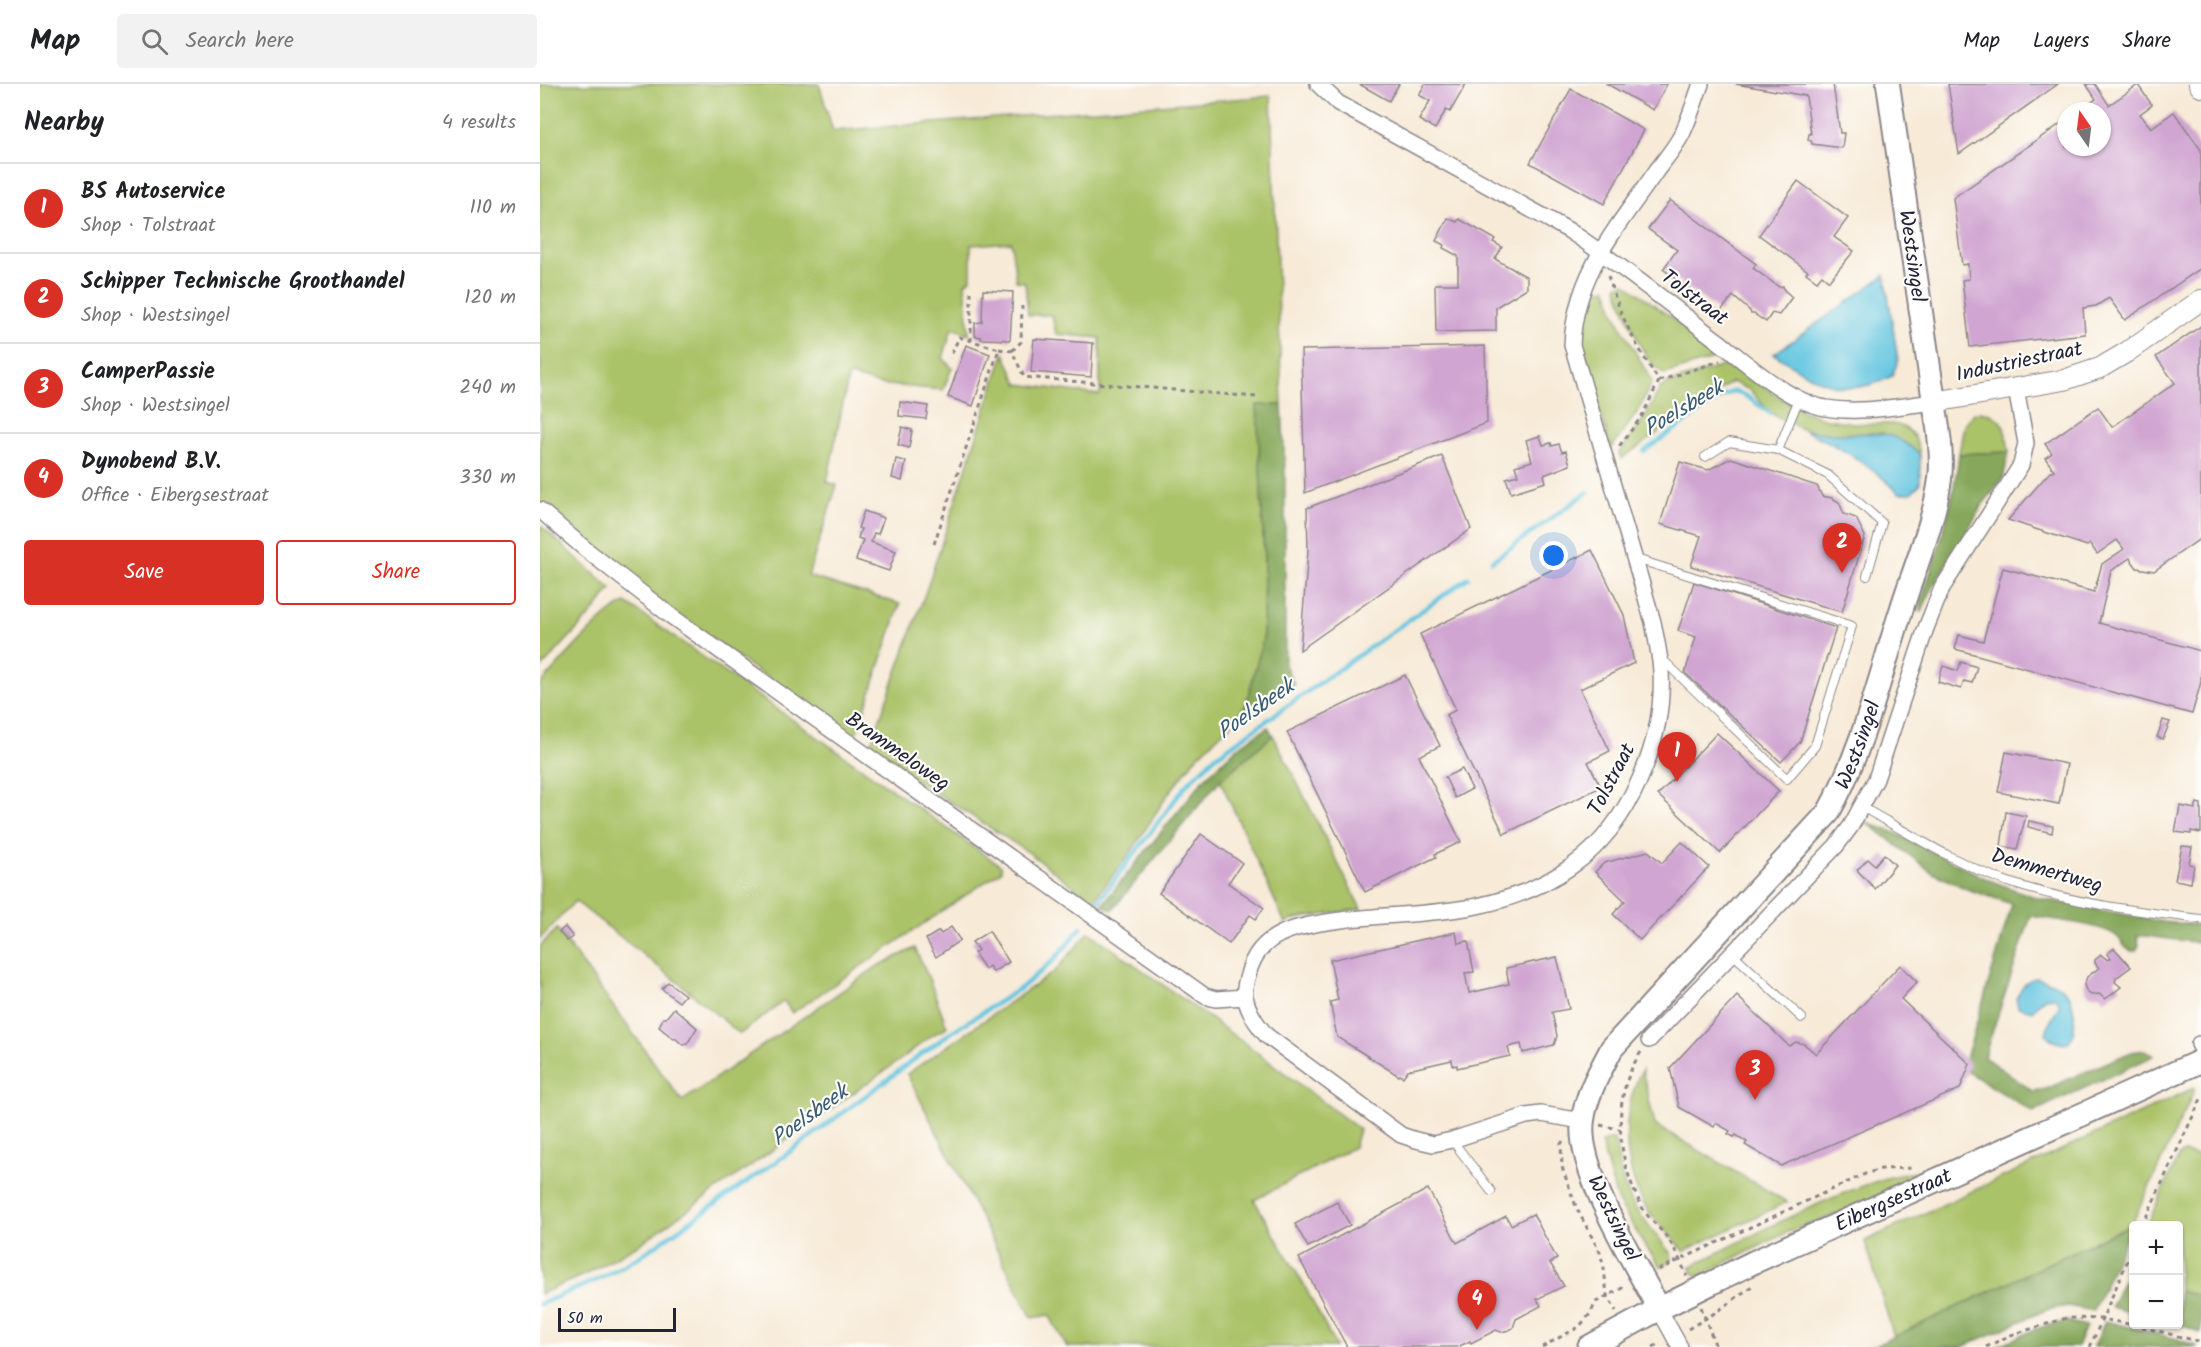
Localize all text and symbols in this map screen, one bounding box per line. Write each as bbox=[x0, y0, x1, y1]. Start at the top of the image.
search box bbox=[117, 14, 537, 68]
text: Map bbox=[30, 19, 81, 64]
text: Search here bbox=[186, 24, 294, 59]
icon: search bbox=[138, 25, 171, 58]
text: Map bbox=[1963, 25, 2000, 58]
text: Layers bbox=[2033, 25, 2089, 58]
text: Share bbox=[2122, 25, 2171, 58]
text: Nearby bbox=[24, 102, 104, 144]
north arrow bbox=[2057, 102, 2111, 156]
text: 4 results bbox=[442, 107, 516, 139]
text: BS Autoservice bbox=[81, 175, 225, 210]
text: 1 bbox=[40, 192, 47, 224]
text: 110 m bbox=[470, 192, 516, 224]
street label: Westsingel bbox=[1889, 208, 1934, 304]
text: Shop · Tolstraat bbox=[81, 210, 216, 242]
street label: Tolstraat bbox=[1653, 262, 1736, 335]
text: Schipper Technische Groothandel bbox=[81, 265, 405, 300]
text: 2 bbox=[38, 282, 49, 314]
text: 120 m bbox=[464, 282, 516, 314]
text: Shop · Westsingel bbox=[81, 300, 230, 332]
street label: Industriestraat bbox=[1953, 333, 2086, 392]
text: CamperPassie bbox=[81, 355, 215, 390]
water label: Poelsbeek bbox=[1637, 370, 1734, 447]
text: 3 bbox=[38, 372, 49, 404]
text: 240 m bbox=[459, 372, 516, 404]
text: Shop · Westsingel bbox=[81, 390, 230, 422]
text: Dynobend B.V. bbox=[81, 445, 221, 480]
text: 4 bbox=[38, 462, 49, 494]
text: 330 m bbox=[459, 462, 516, 494]
text: Office · Eibergsestraat bbox=[81, 480, 269, 512]
pin: 2 bbox=[1822, 524, 1862, 573]
button: Save bbox=[24, 540, 264, 605]
button: Share bbox=[276, 540, 516, 605]
your location bbox=[1539, 541, 1568, 570]
water label: Poelsbeek bbox=[1210, 668, 1306, 750]
street label: Westsingel bbox=[1827, 697, 1891, 795]
street label: Brammeloweg bbox=[838, 704, 956, 801]
pin: 1 bbox=[1658, 732, 1696, 782]
street label: Tolstraat bbox=[1580, 737, 1646, 822]
street label: Demmertweg bbox=[1987, 840, 2106, 903]
pin: 3 bbox=[1736, 1050, 1774, 1100]
water label: Poelsbeek bbox=[764, 1074, 859, 1156]
street label: Eibergsestraat bbox=[1830, 1160, 1958, 1242]
street label: Westsingel bbox=[1578, 1170, 1648, 1268]
map controls bbox=[2129, 1221, 2183, 1329]
button: + bbox=[2129, 1221, 2183, 1275]
button: − bbox=[2129, 1275, 2183, 1329]
pin: 4 bbox=[1458, 1280, 1496, 1330]
scale bar bbox=[558, 1305, 676, 1332]
text: 50 m bbox=[567, 1306, 603, 1331]

